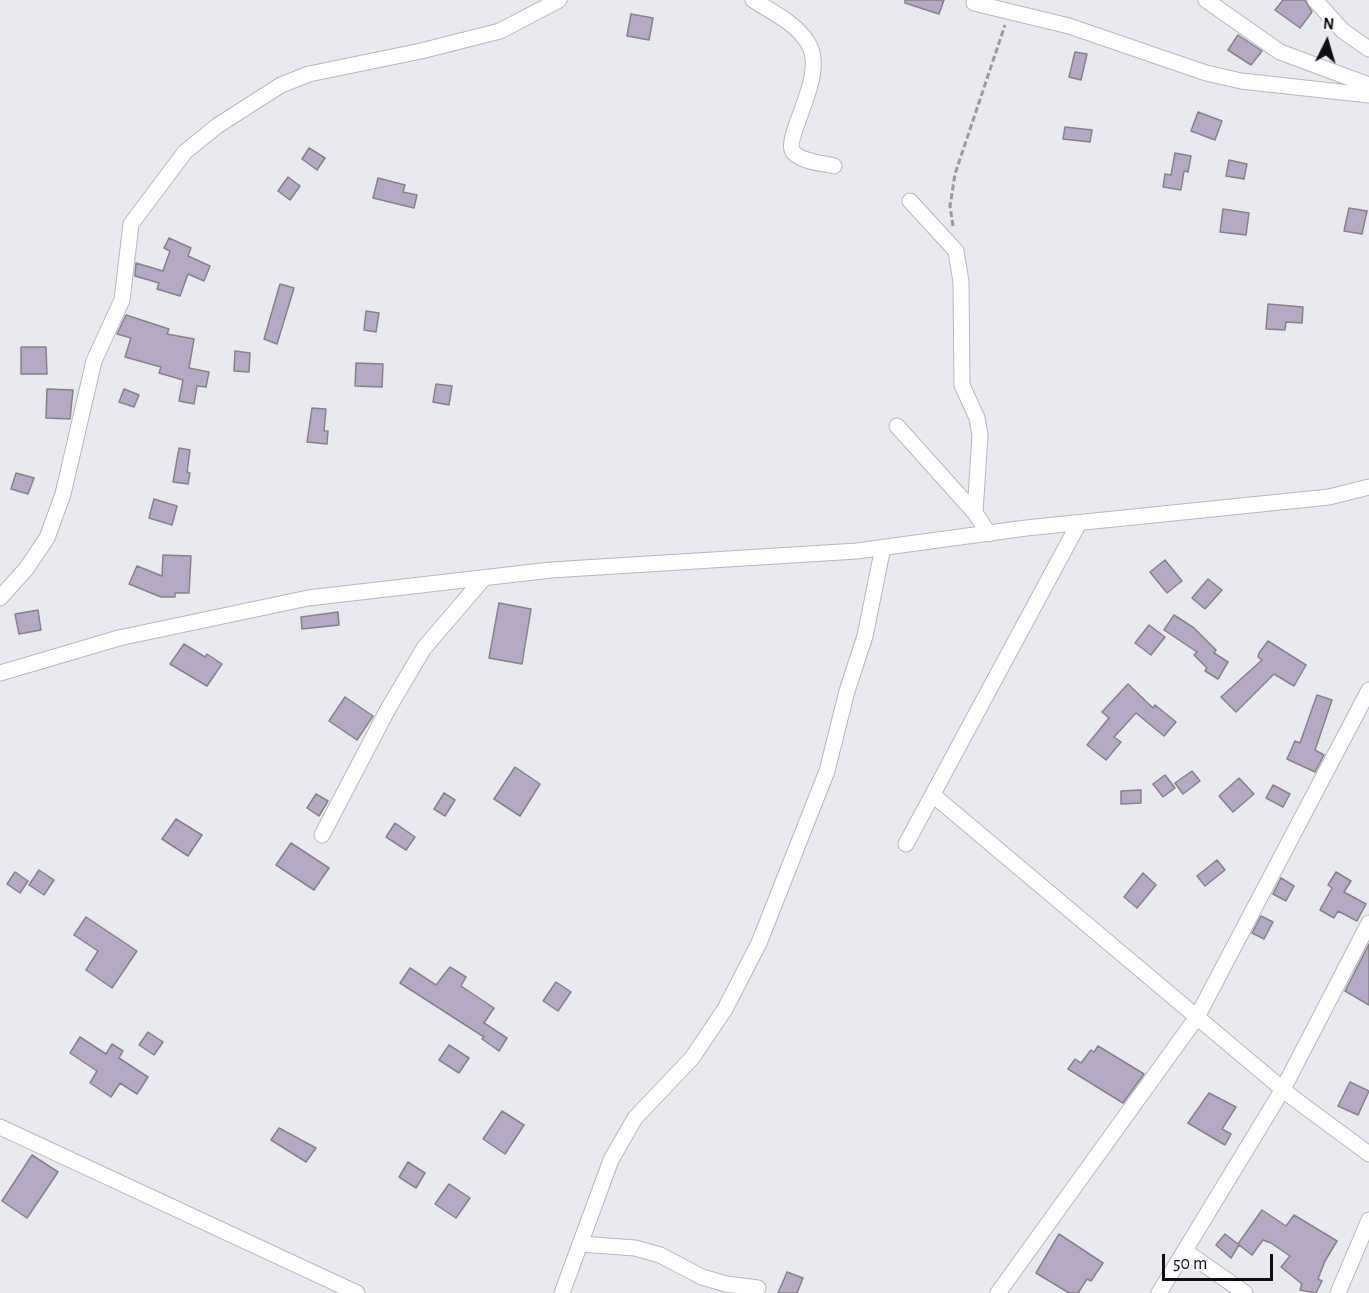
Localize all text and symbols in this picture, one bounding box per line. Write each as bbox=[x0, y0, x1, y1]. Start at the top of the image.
north arrow bbox=[1297, 12, 1357, 72]
text: N bbox=[1322, 16, 1335, 33]
scale bar bbox=[1165, 1242, 1276, 1280]
text: 50 m bbox=[1173, 1255, 1207, 1273]

